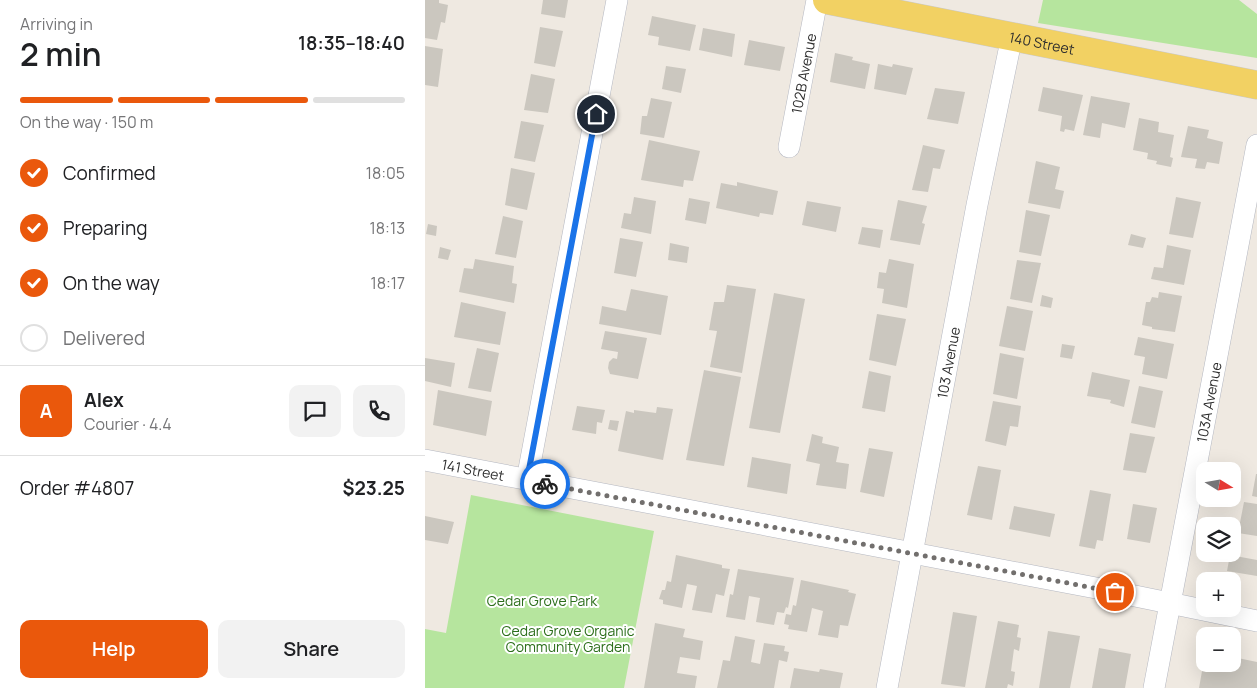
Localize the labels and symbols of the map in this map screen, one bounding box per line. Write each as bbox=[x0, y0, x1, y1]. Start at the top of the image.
street label: 140 Street bbox=[1008, 27, 1077, 58]
street label: 102B Avenue bbox=[786, 32, 820, 115]
pin bbox=[575, 93, 617, 135]
street label: 103 Avenue bbox=[932, 325, 964, 400]
street label: 103A Avenue bbox=[1191, 360, 1225, 444]
street label: 141 Street bbox=[440, 454, 506, 485]
courier bbox=[520, 459, 570, 509]
north arrow bbox=[1196, 462, 1241, 508]
pin bbox=[1094, 571, 1136, 613]
park label: Cedar Grove Park bbox=[487, 591, 598, 610]
park label: Cedar Grove Organic Community Garden bbox=[501, 621, 635, 656]

